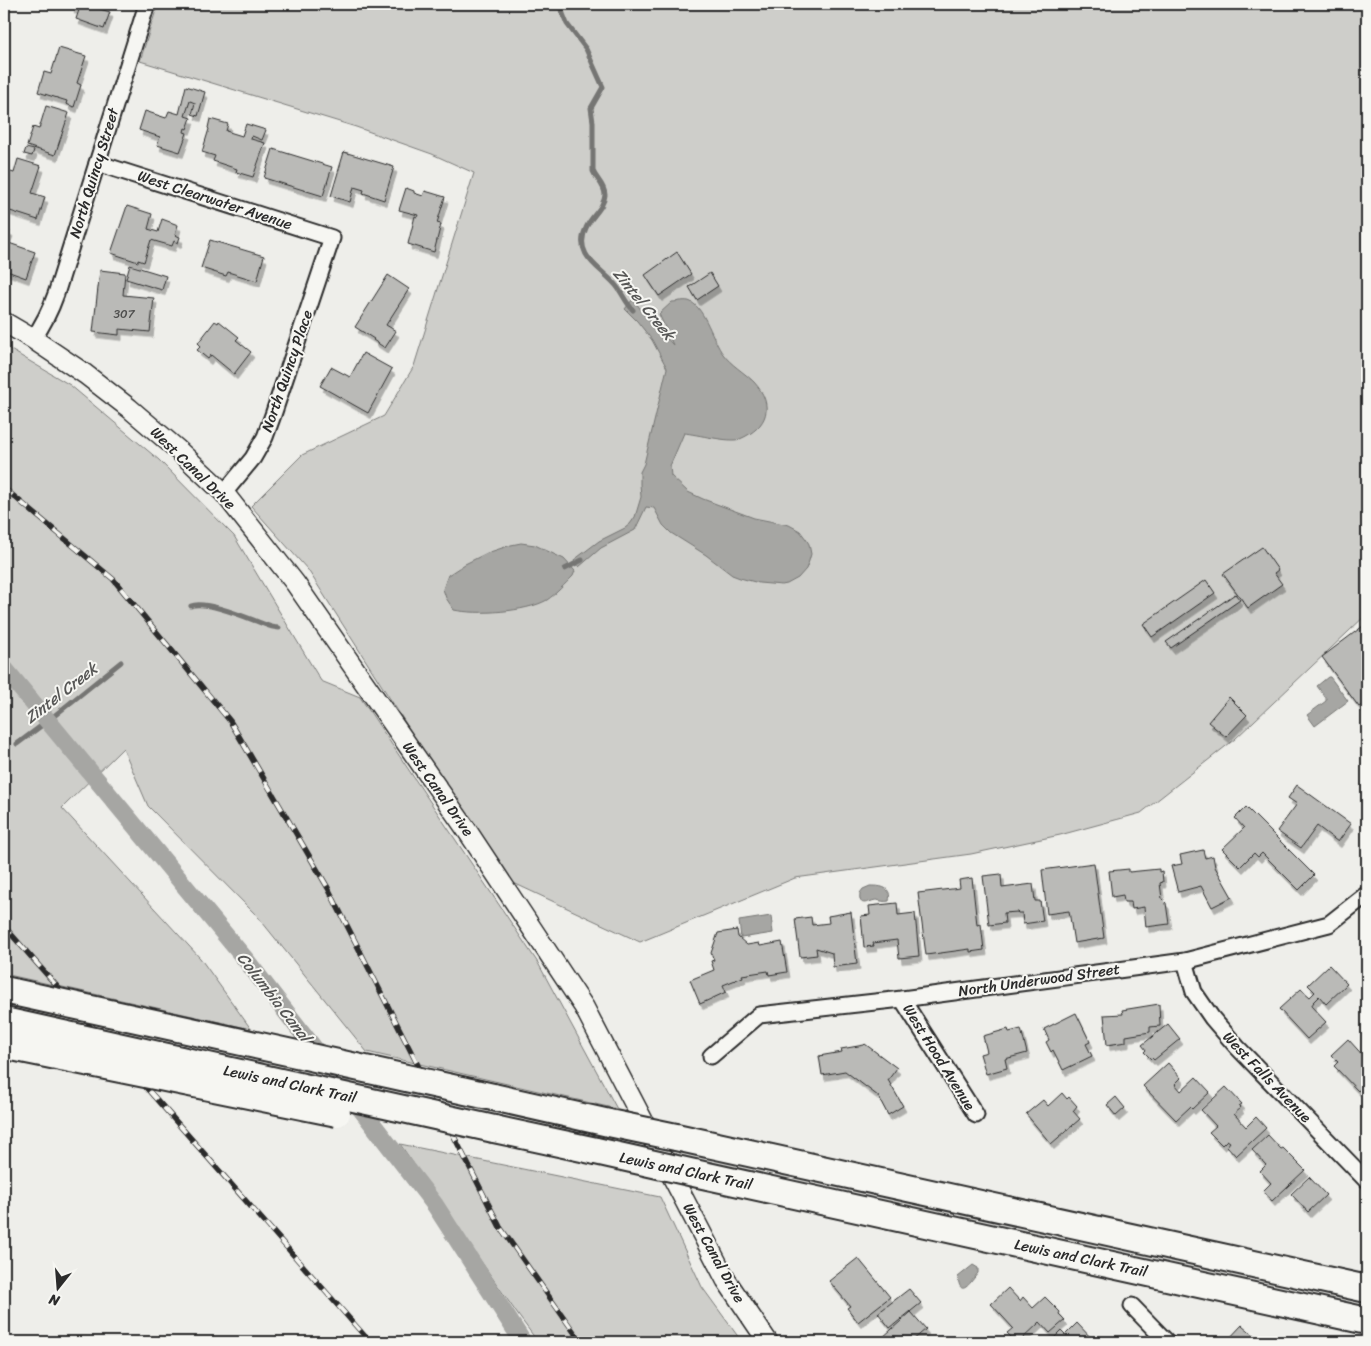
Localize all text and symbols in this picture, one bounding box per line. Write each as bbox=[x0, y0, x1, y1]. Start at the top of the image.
street label: North Quincy Street bbox=[62, 104, 126, 241]
street label: West Clearwater Avenue bbox=[134, 163, 296, 237]
water label: Zintel Creek bbox=[605, 261, 684, 349]
house number: 307 bbox=[113, 303, 136, 325]
street label: North Quincy Place bbox=[254, 306, 320, 436]
street label: West Canal Drive bbox=[144, 420, 242, 516]
water label: Zintel Creek bbox=[18, 653, 106, 731]
street label: West Canal Drive bbox=[395, 736, 481, 842]
water label: Columbia Canal bbox=[229, 946, 321, 1051]
street label: North Underwood Street bbox=[956, 956, 1122, 1004]
street label: West Hood Avenue bbox=[896, 998, 982, 1116]
street label: West Falls Avenue bbox=[1216, 1025, 1318, 1129]
street label: Lewis and Clark Trail bbox=[221, 1057, 360, 1111]
street label: Lewis and Clark Trail bbox=[617, 1144, 756, 1198]
street label: West Canal Drive bbox=[676, 1198, 752, 1308]
street label: Lewis and Clark Trail bbox=[1012, 1231, 1151, 1285]
north arrow bbox=[32, 1264, 82, 1314]
text: N bbox=[46, 1286, 64, 1314]

